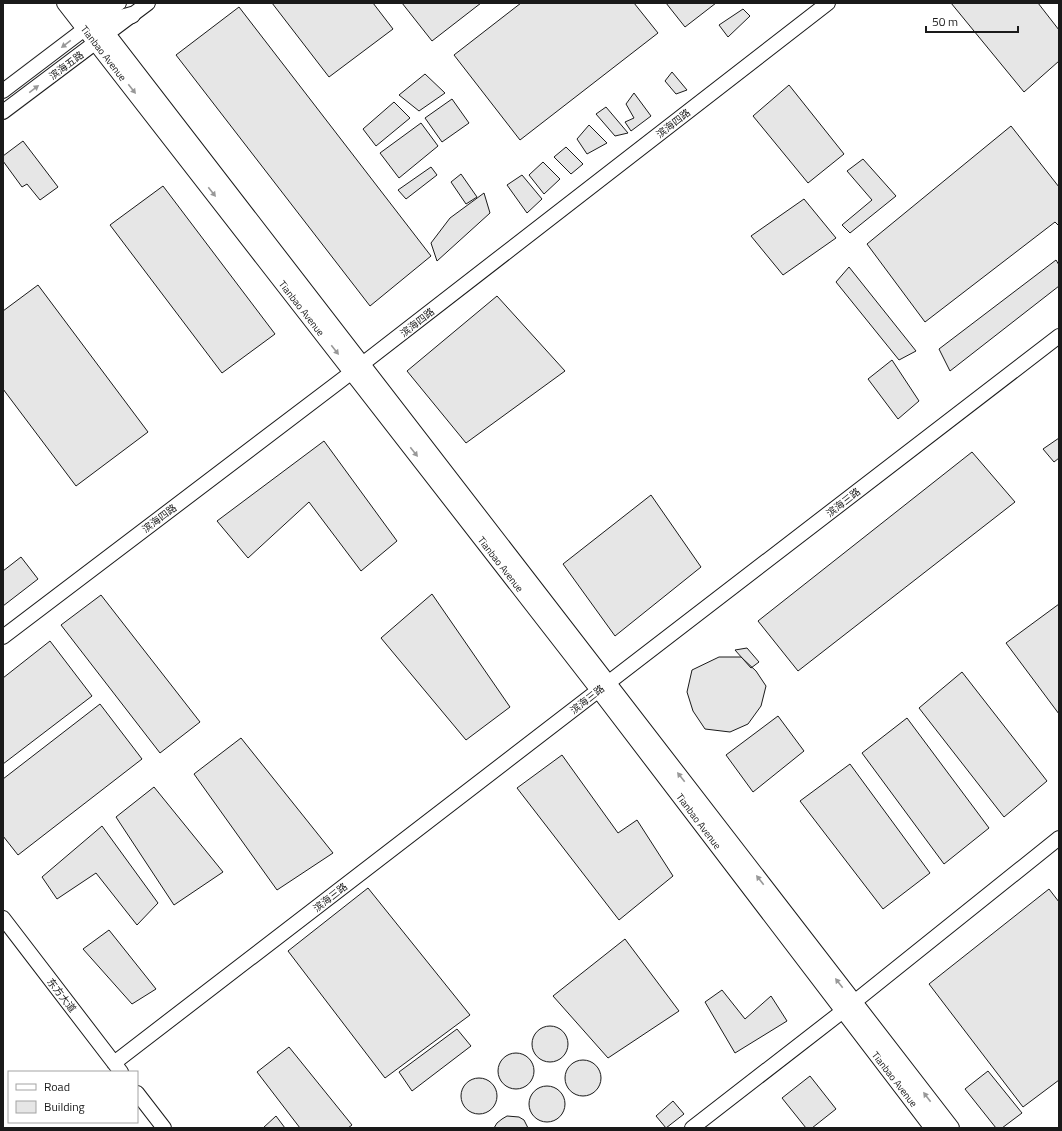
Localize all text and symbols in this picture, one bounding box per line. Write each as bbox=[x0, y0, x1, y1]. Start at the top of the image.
scale bar bbox=[926, 8, 1018, 34]
text: 50 m bbox=[932, 12, 958, 31]
street label: Tianbao Avenue bbox=[77, 22, 130, 84]
one-way arrow bbox=[61, 39, 71, 47]
street label: 滨海五路 bbox=[46, 47, 87, 83]
one-way arrow bbox=[128, 84, 136, 95]
one-way arrow bbox=[29, 85, 40, 93]
street label: 滨海四路 bbox=[653, 105, 694, 142]
one-way arrow bbox=[208, 186, 216, 197]
street label: Tianbao Avenue bbox=[275, 277, 328, 339]
street label: 滨海四路 bbox=[397, 304, 438, 341]
one-way arrow bbox=[330, 344, 339, 355]
one-way arrow bbox=[410, 447, 419, 458]
street label: 滨海三路 bbox=[823, 484, 864, 521]
street label: 滨海四路 bbox=[139, 500, 180, 536]
street label: Tianbao Avenue bbox=[474, 533, 527, 595]
street label: 滨海三路 bbox=[567, 681, 608, 718]
one-way arrow bbox=[676, 771, 685, 782]
street label: Tianbao Avenue bbox=[672, 790, 725, 853]
one-way arrow bbox=[756, 874, 764, 885]
street label: 滨海三路 bbox=[310, 879, 351, 916]
street label: 东方大道 bbox=[43, 975, 80, 1016]
one-way arrow bbox=[835, 977, 844, 988]
street label: Tianbao Avenue bbox=[868, 1048, 921, 1110]
legend bbox=[8, 1071, 138, 1123]
text: Road bbox=[44, 1077, 70, 1096]
one-way arrow bbox=[923, 1092, 931, 1102]
text: Building bbox=[44, 1097, 85, 1116]

